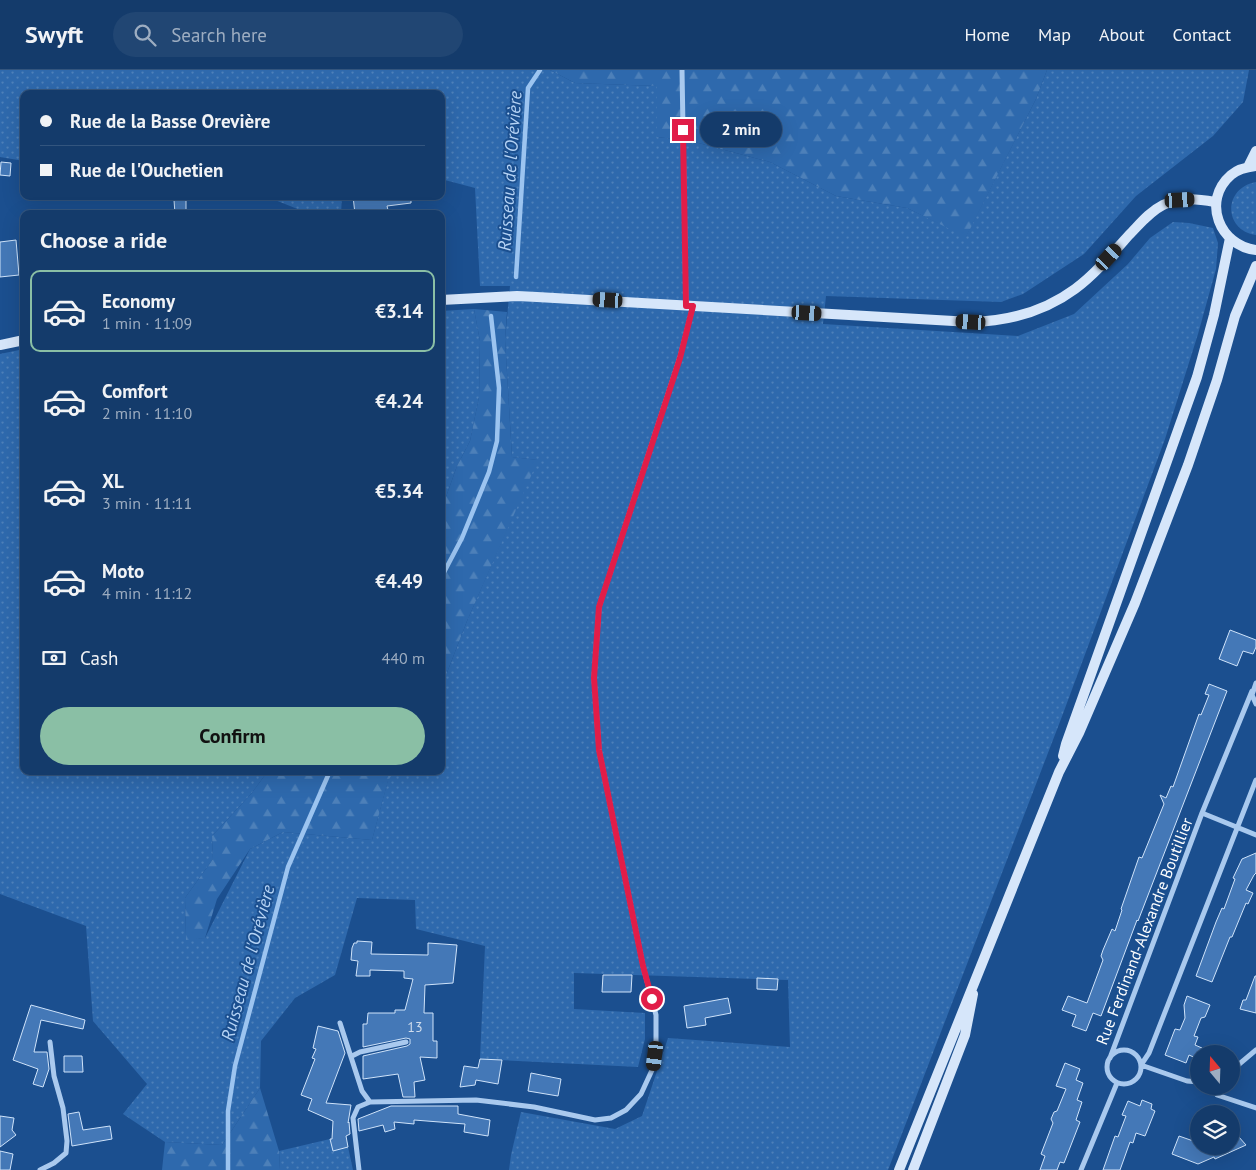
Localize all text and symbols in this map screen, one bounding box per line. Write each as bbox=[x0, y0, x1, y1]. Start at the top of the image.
search box bbox=[113, 12, 463, 57]
text: Swyft bbox=[25, 19, 83, 50]
icon: search bbox=[131, 21, 159, 49]
text: Search here bbox=[171, 23, 267, 47]
text: Home bbox=[964, 23, 1010, 46]
text: Map bbox=[1038, 23, 1071, 46]
text: About bbox=[1099, 23, 1145, 46]
text: Contact bbox=[1173, 23, 1231, 46]
water label: Ruisseau de l'Orévière bbox=[492, 89, 527, 252]
text: Rue de la Basse Orevière bbox=[70, 109, 270, 133]
callout: 2 min bbox=[700, 112, 783, 148]
route end bbox=[672, 119, 694, 141]
text: 2 min bbox=[721, 119, 761, 139]
text: Rue de l'Ouchetien bbox=[70, 158, 223, 182]
car bbox=[1164, 192, 1195, 208]
text: Choose a ride bbox=[40, 226, 167, 254]
car bbox=[1093, 241, 1124, 273]
icon: car bbox=[42, 289, 87, 334]
text: Economy bbox=[102, 289, 175, 313]
car bbox=[592, 292, 623, 308]
text: €3.14 bbox=[375, 299, 423, 323]
car bbox=[791, 305, 822, 321]
text: 1 min · 11:09 bbox=[102, 313, 192, 333]
car bbox=[955, 314, 986, 330]
icon: car bbox=[42, 379, 87, 424]
text: Comfort bbox=[102, 379, 168, 403]
text: €4.24 bbox=[375, 389, 423, 413]
text: 2 min · 11:10 bbox=[102, 403, 192, 423]
icon: car bbox=[42, 469, 87, 514]
text: XL bbox=[102, 469, 124, 493]
text: €5.34 bbox=[375, 479, 423, 503]
text: 3 min · 11:11 bbox=[102, 493, 192, 513]
icon: car bbox=[42, 559, 87, 604]
text: Moto bbox=[102, 559, 144, 583]
text: €4.49 bbox=[375, 569, 423, 593]
text: 4 min · 11:12 bbox=[102, 583, 192, 603]
icon: cash bbox=[40, 644, 68, 672]
text: Cash bbox=[80, 646, 118, 670]
text: 440 m bbox=[382, 648, 425, 668]
button: Confirm bbox=[40, 707, 425, 765]
street label: Rue Ferdinand-Alexandre Boutillier bbox=[1091, 814, 1197, 1047]
water label: Ruisseau de l'Orévière bbox=[216, 882, 280, 1043]
route start bbox=[641, 988, 663, 1010]
house number: 13 bbox=[407, 1018, 423, 1036]
car bbox=[645, 1040, 664, 1072]
north arrow bbox=[1190, 1045, 1240, 1095]
map controls bbox=[1190, 1045, 1240, 1155]
button: layers bbox=[1190, 1105, 1240, 1155]

